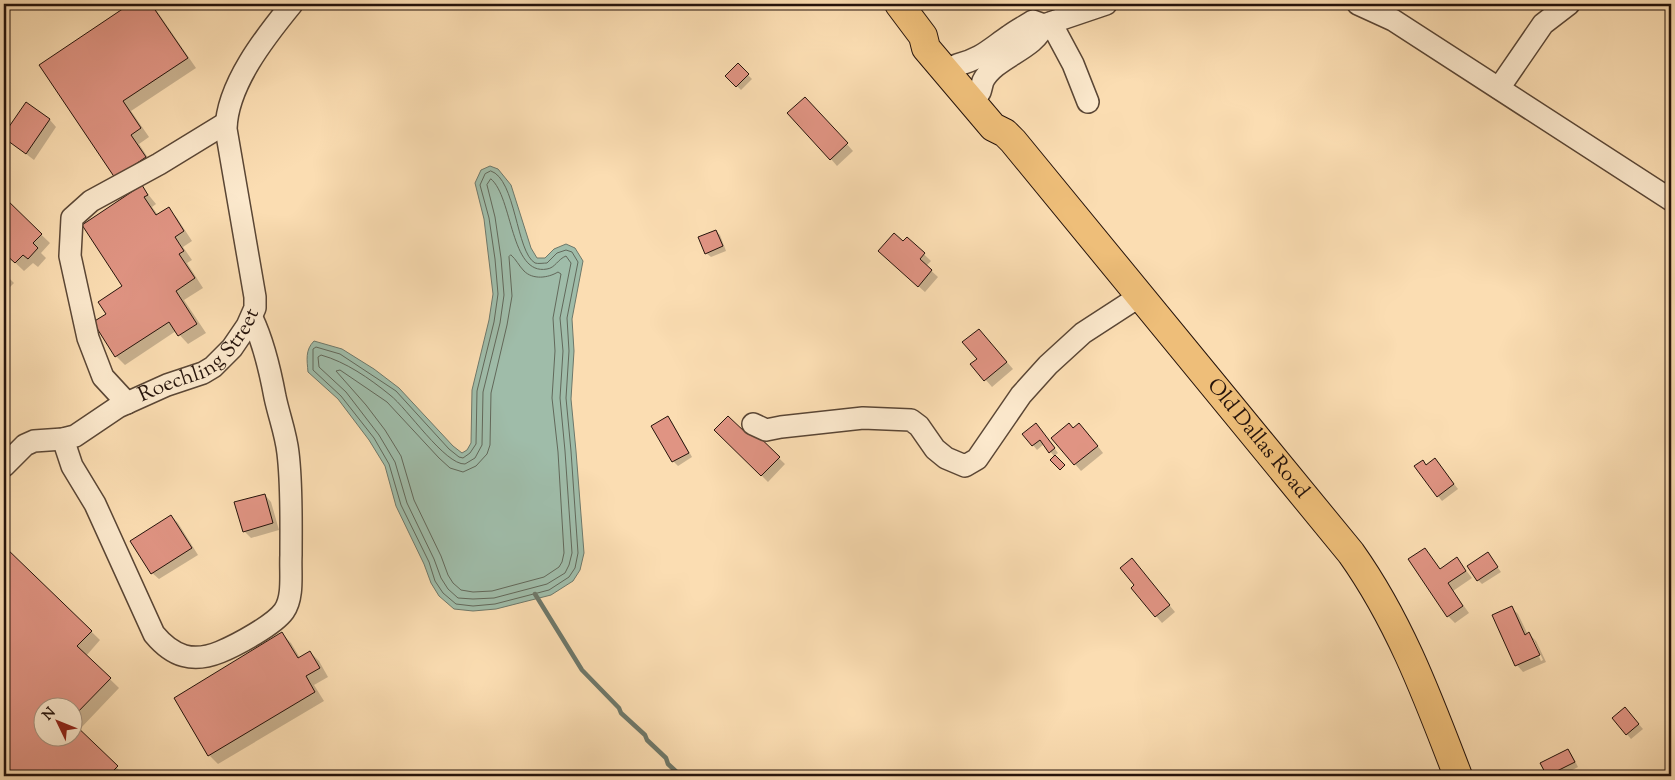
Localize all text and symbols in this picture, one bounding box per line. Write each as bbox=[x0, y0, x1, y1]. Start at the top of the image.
street label: Roechling Street bbox=[134, 304, 268, 411]
street label: Old Dallas Road bbox=[1199, 372, 1316, 506]
north arrow bbox=[32, 698, 82, 748]
text: N bbox=[39, 704, 61, 725]

